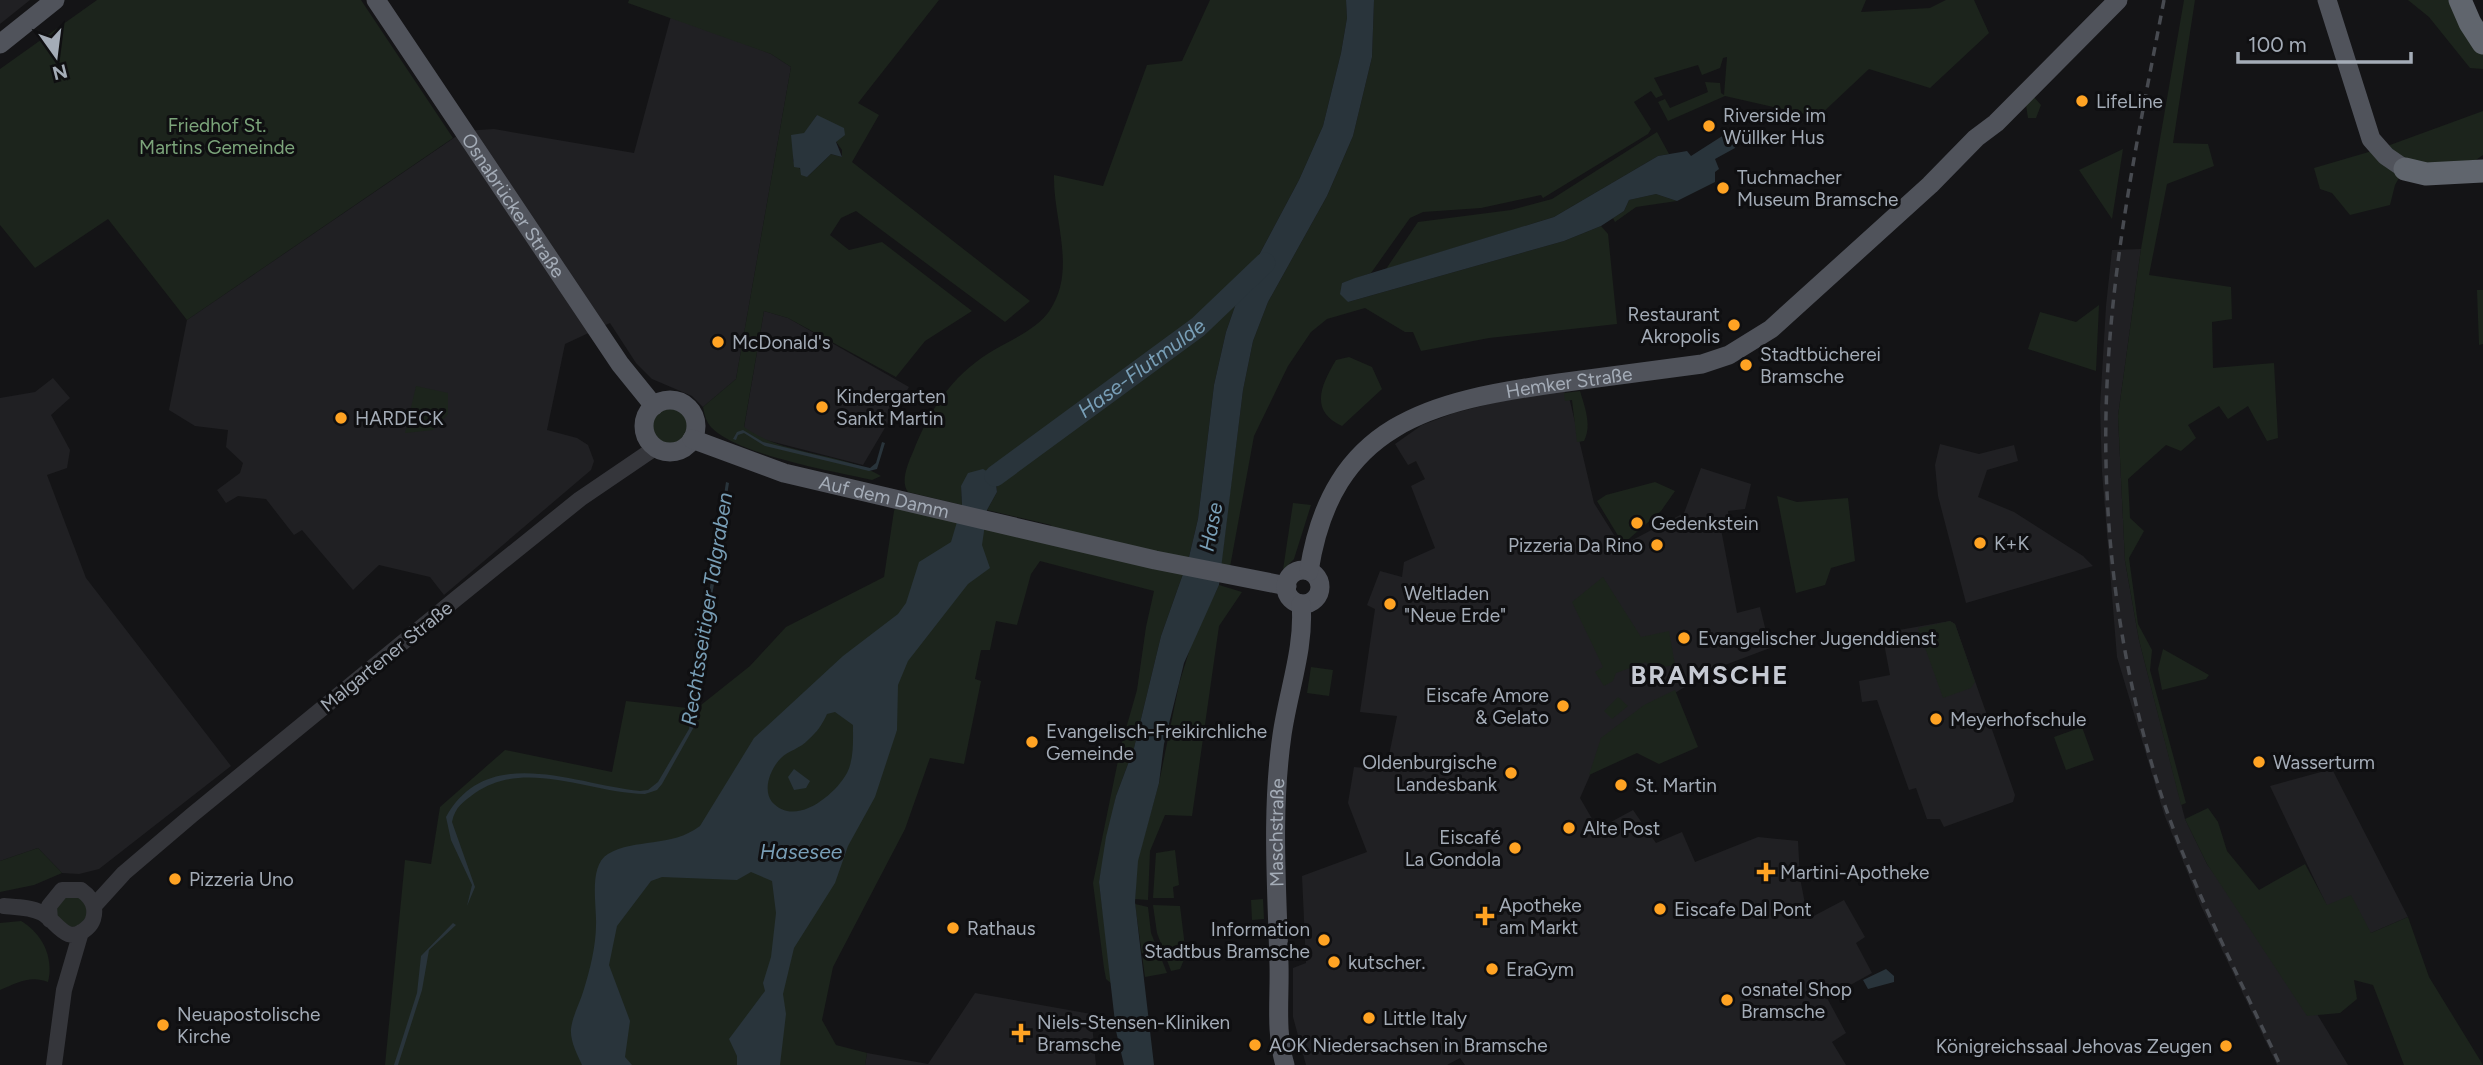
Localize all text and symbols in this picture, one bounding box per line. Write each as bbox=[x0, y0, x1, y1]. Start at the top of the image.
north arrow bbox=[21, 21, 91, 91]
scale bar bbox=[2238, 21, 2411, 65]
text: 100 m bbox=[2248, 32, 2307, 57]
text: N bbox=[50, 59, 70, 85]
place label: LifeLine bbox=[2096, 90, 2163, 113]
marker: LifeLine bbox=[2074, 93, 2090, 109]
place label: Riverside im Wüllker Hus bbox=[1723, 104, 1826, 149]
park label: Friedhof St. Martins Gemeinde bbox=[139, 114, 295, 159]
marker: Riverside im Wüllker Hus bbox=[1701, 118, 1717, 134]
street label: Osnabrücker Straße bbox=[457, 129, 570, 282]
place label: Tuchmacher Museum Bramsche bbox=[1737, 166, 1898, 211]
marker: Tuchmacher Museum Bramsche bbox=[1715, 180, 1731, 196]
place label: Restaurant Akropolis bbox=[1628, 303, 1720, 348]
water label: Hase-Flutmulde bbox=[1073, 313, 1211, 423]
marker: Restaurant Akropolis bbox=[1726, 317, 1742, 333]
place label: McDonald's bbox=[732, 331, 831, 354]
marker: McDonald's bbox=[710, 334, 726, 350]
place label: Stadtbücherei Bramsche bbox=[1760, 343, 1881, 388]
marker: Stadtbücherei Bramsche bbox=[1738, 357, 1754, 373]
street label: Hemker Straße bbox=[1504, 362, 1634, 403]
place label: Kindergarten Sankt Martin bbox=[836, 385, 946, 430]
marker: Kindergarten Sankt Martin bbox=[814, 399, 830, 415]
place label: HARDECK bbox=[355, 407, 444, 430]
marker: HARDECK bbox=[333, 410, 349, 426]
street label: Auf dem Damm bbox=[817, 471, 951, 523]
water label: Rechtsseitiger Talgraben bbox=[676, 490, 737, 727]
water label: Hase bbox=[1194, 500, 1228, 554]
place label: Gedenkstein bbox=[1651, 512, 1759, 535]
marker: Gedenkstein bbox=[1629, 515, 1645, 531]
place label: K+K bbox=[1994, 532, 2029, 555]
place label: Pizzeria Da Rino bbox=[1508, 534, 1643, 557]
marker: K+K bbox=[1972, 535, 1988, 551]
marker: Pizzeria Da Rino bbox=[1649, 537, 1665, 553]
place label: Weltladen "Neue Erde" bbox=[1404, 582, 1506, 627]
street label: Malgartener Straße bbox=[316, 596, 457, 717]
marker: Weltladen "Neue Erde" bbox=[1382, 596, 1398, 612]
place label: Evangelischer Jugenddienst bbox=[1698, 627, 1937, 650]
marker: Evangelischer Jugenddienst bbox=[1676, 630, 1692, 646]
district label: BRAMSCHE bbox=[1630, 659, 1790, 691]
place label: Eiscafe Amore & Gelato bbox=[1426, 684, 1549, 729]
marker: Eiscafe Amore & Gelato bbox=[1555, 698, 1571, 714]
place label: Meyerhofschule bbox=[1950, 708, 2086, 731]
marker: Meyerhofschule bbox=[1928, 711, 1944, 727]
place label: Evangelisch-Freikirchliche Gemeinde bbox=[1046, 720, 1267, 765]
marker: Evangelisch-Freikirchliche Gemeinde bbox=[1024, 734, 1040, 750]
place label: Oldenburgische Landesbank bbox=[1362, 751, 1498, 796]
place label: Wasserturm bbox=[2273, 751, 2375, 774]
marker: Wasserturm bbox=[2251, 754, 2267, 770]
marker: Oldenburgische Landesbank bbox=[1503, 765, 1519, 781]
place label: St. Martin bbox=[1635, 774, 1717, 797]
marker: St. Martin bbox=[1613, 777, 1629, 793]
street label: Maschstraße bbox=[1265, 778, 1289, 887]
place label: Alte Post bbox=[1583, 817, 1660, 840]
marker: Alte Post bbox=[1561, 820, 1577, 836]
place label: Eiscafé La Gondola bbox=[1405, 826, 1501, 871]
water label: Hasesee bbox=[760, 839, 843, 864]
marker: Eiscafé La Gondola bbox=[1507, 840, 1523, 856]
place label: Martini-Apotheke bbox=[1780, 861, 1929, 884]
marker: Martini-Apotheke bbox=[1758, 864, 1774, 880]
place label: Pizzeria Uno bbox=[189, 868, 294, 891]
marker: Pizzeria Uno bbox=[167, 871, 183, 887]
place label: Apotheke am Markt bbox=[1499, 894, 1582, 939]
place label: Eiscafe Dal Pont bbox=[1674, 898, 1812, 921]
marker: Eiscafe Dal Pont bbox=[1652, 901, 1668, 917]
marker: Apotheke am Markt bbox=[1477, 908, 1493, 924]
place label: Rathaus bbox=[967, 917, 1036, 940]
place label: Information Stadtbus Bramsche bbox=[1144, 918, 1310, 963]
marker: Rathaus bbox=[945, 920, 961, 936]
marker: Information Stadtbus Bramsche bbox=[1316, 932, 1332, 948]
place label: kutscher. bbox=[1348, 951, 1426, 974]
marker: kutscher. bbox=[1326, 954, 1342, 970]
place label: EraGym bbox=[1506, 958, 1574, 981]
marker: EraGym bbox=[1484, 961, 1500, 977]
place label: osnatel Shop Bramsche bbox=[1741, 978, 1852, 1023]
marker: osnatel Shop Bramsche bbox=[1719, 992, 1735, 1008]
place label: Neuapostolische Kirche bbox=[177, 1003, 320, 1048]
place label: Little Italy bbox=[1383, 1007, 1467, 1030]
marker: Little Italy bbox=[1361, 1010, 1377, 1026]
place label: Niels-Stensen-Kliniken Bramsche bbox=[1037, 1011, 1230, 1056]
marker: Neuapostolische Kirche bbox=[155, 1017, 171, 1033]
marker: Niels-Stensen-Kliniken Bramsche bbox=[1011, 1023, 1031, 1043]
place label: AOK Niedersachsen in Bramsche bbox=[1269, 1034, 1548, 1057]
place label: Königreichssaal Jehovas Zeugen bbox=[1936, 1035, 2212, 1058]
marker: AOK Niedersachsen in Bramsche bbox=[1247, 1037, 1263, 1053]
marker: Königreichssaal Jehovas Zeugen bbox=[2218, 1038, 2234, 1054]

